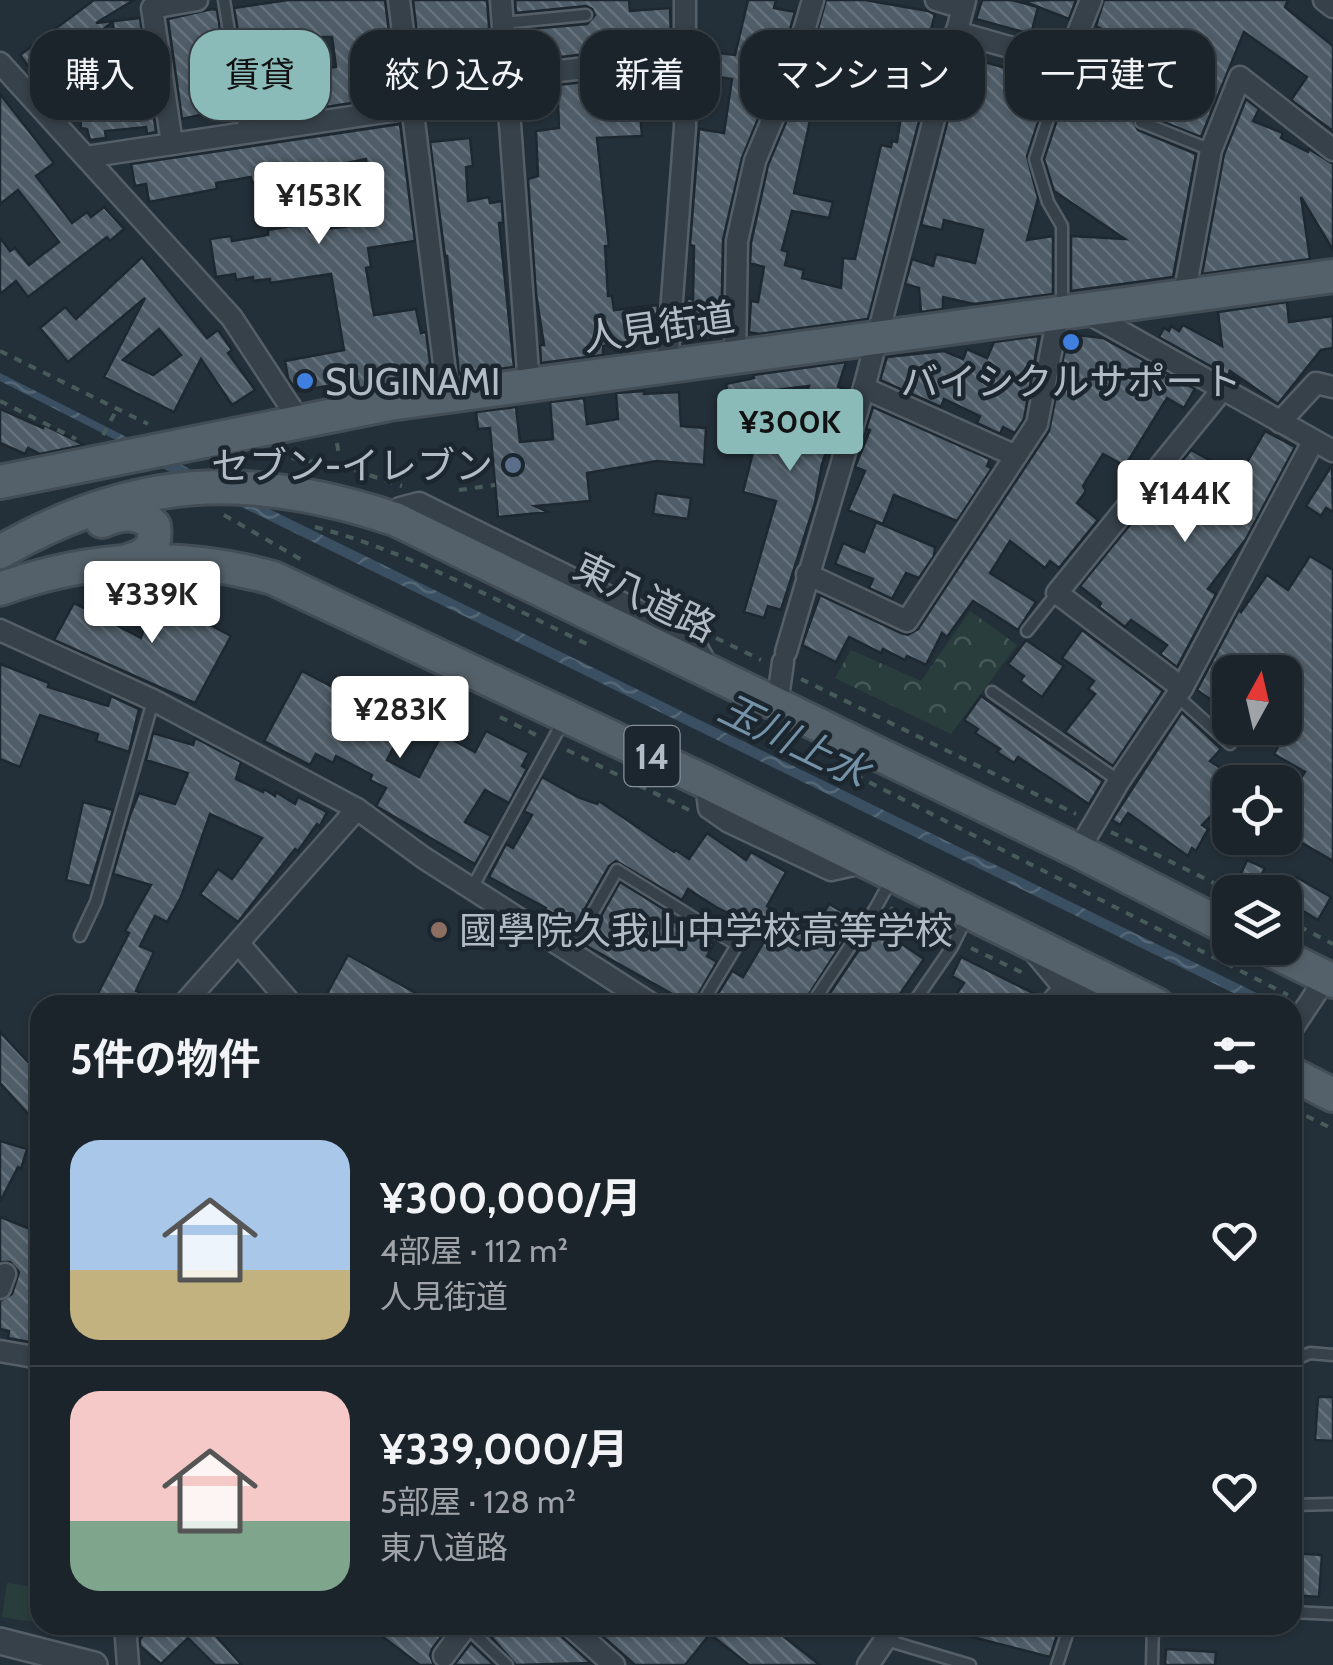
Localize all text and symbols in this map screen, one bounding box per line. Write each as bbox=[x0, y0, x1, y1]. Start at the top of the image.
chip: 購入 bbox=[30, 30, 170, 120]
chip: 賃貸 bbox=[190, 30, 330, 120]
chip: 絞り込み bbox=[350, 30, 560, 120]
chip: 新着 bbox=[580, 30, 720, 120]
chip: マンション bbox=[740, 30, 985, 120]
chip: 一戸建て bbox=[1005, 30, 1215, 120]
pin: ¥153K bbox=[249, 162, 389, 247]
text: ¥153K bbox=[276, 175, 362, 214]
street label: 人見街道 bbox=[580, 293, 738, 361]
marker: バイシクルサポート bbox=[1060, 331, 1082, 353]
place label: SUGINAMI bbox=[325, 358, 500, 405]
place label: バイシクルサポート bbox=[901, 358, 1241, 405]
marker: SUGINAMI bbox=[294, 370, 316, 392]
pin: ¥300K bbox=[720, 389, 860, 474]
text: ¥300K bbox=[739, 402, 841, 441]
place label: セブン-イレブン bbox=[211, 442, 493, 489]
marker: セブン-イレブン bbox=[502, 454, 524, 476]
pin: ¥144K bbox=[1115, 460, 1255, 545]
text: ¥144K bbox=[1140, 473, 1230, 512]
street label: 東八道路 bbox=[566, 543, 724, 651]
pin: ¥339K bbox=[82, 561, 222, 646]
text: ¥339K bbox=[106, 574, 198, 613]
north arrow bbox=[1212, 655, 1302, 745]
map controls bbox=[1212, 655, 1302, 965]
pin: ¥283K bbox=[330, 676, 470, 761]
water label: 玉川上水 bbox=[711, 683, 880, 799]
text: ¥283K bbox=[354, 689, 446, 728]
road number: 14 bbox=[624, 726, 680, 786]
button: locate bbox=[1212, 765, 1302, 855]
button: layers bbox=[1212, 875, 1302, 965]
place label: 國學院久我山中学校高等学校 bbox=[459, 907, 953, 954]
marker: 國學院久我山中学校高等学校 bbox=[428, 919, 450, 941]
icon: filters bbox=[1207, 1028, 1262, 1083]
text: 5件の物件 bbox=[70, 1033, 261, 1085]
text: ¥300,000/月 bbox=[380, 1172, 642, 1224]
icon: home bbox=[150, 1180, 270, 1300]
icon: heart bbox=[1207, 1213, 1262, 1268]
text: 4部屋 · 112 m² bbox=[380, 1231, 568, 1270]
text: 人見街道 bbox=[380, 1277, 508, 1316]
text: ¥339,000/月 bbox=[380, 1423, 628, 1475]
icon: home bbox=[150, 1431, 270, 1551]
icon: heart bbox=[1207, 1464, 1262, 1519]
text: 5部屋 · 128 m² bbox=[380, 1482, 576, 1521]
text: 東八道路 bbox=[380, 1528, 508, 1567]

